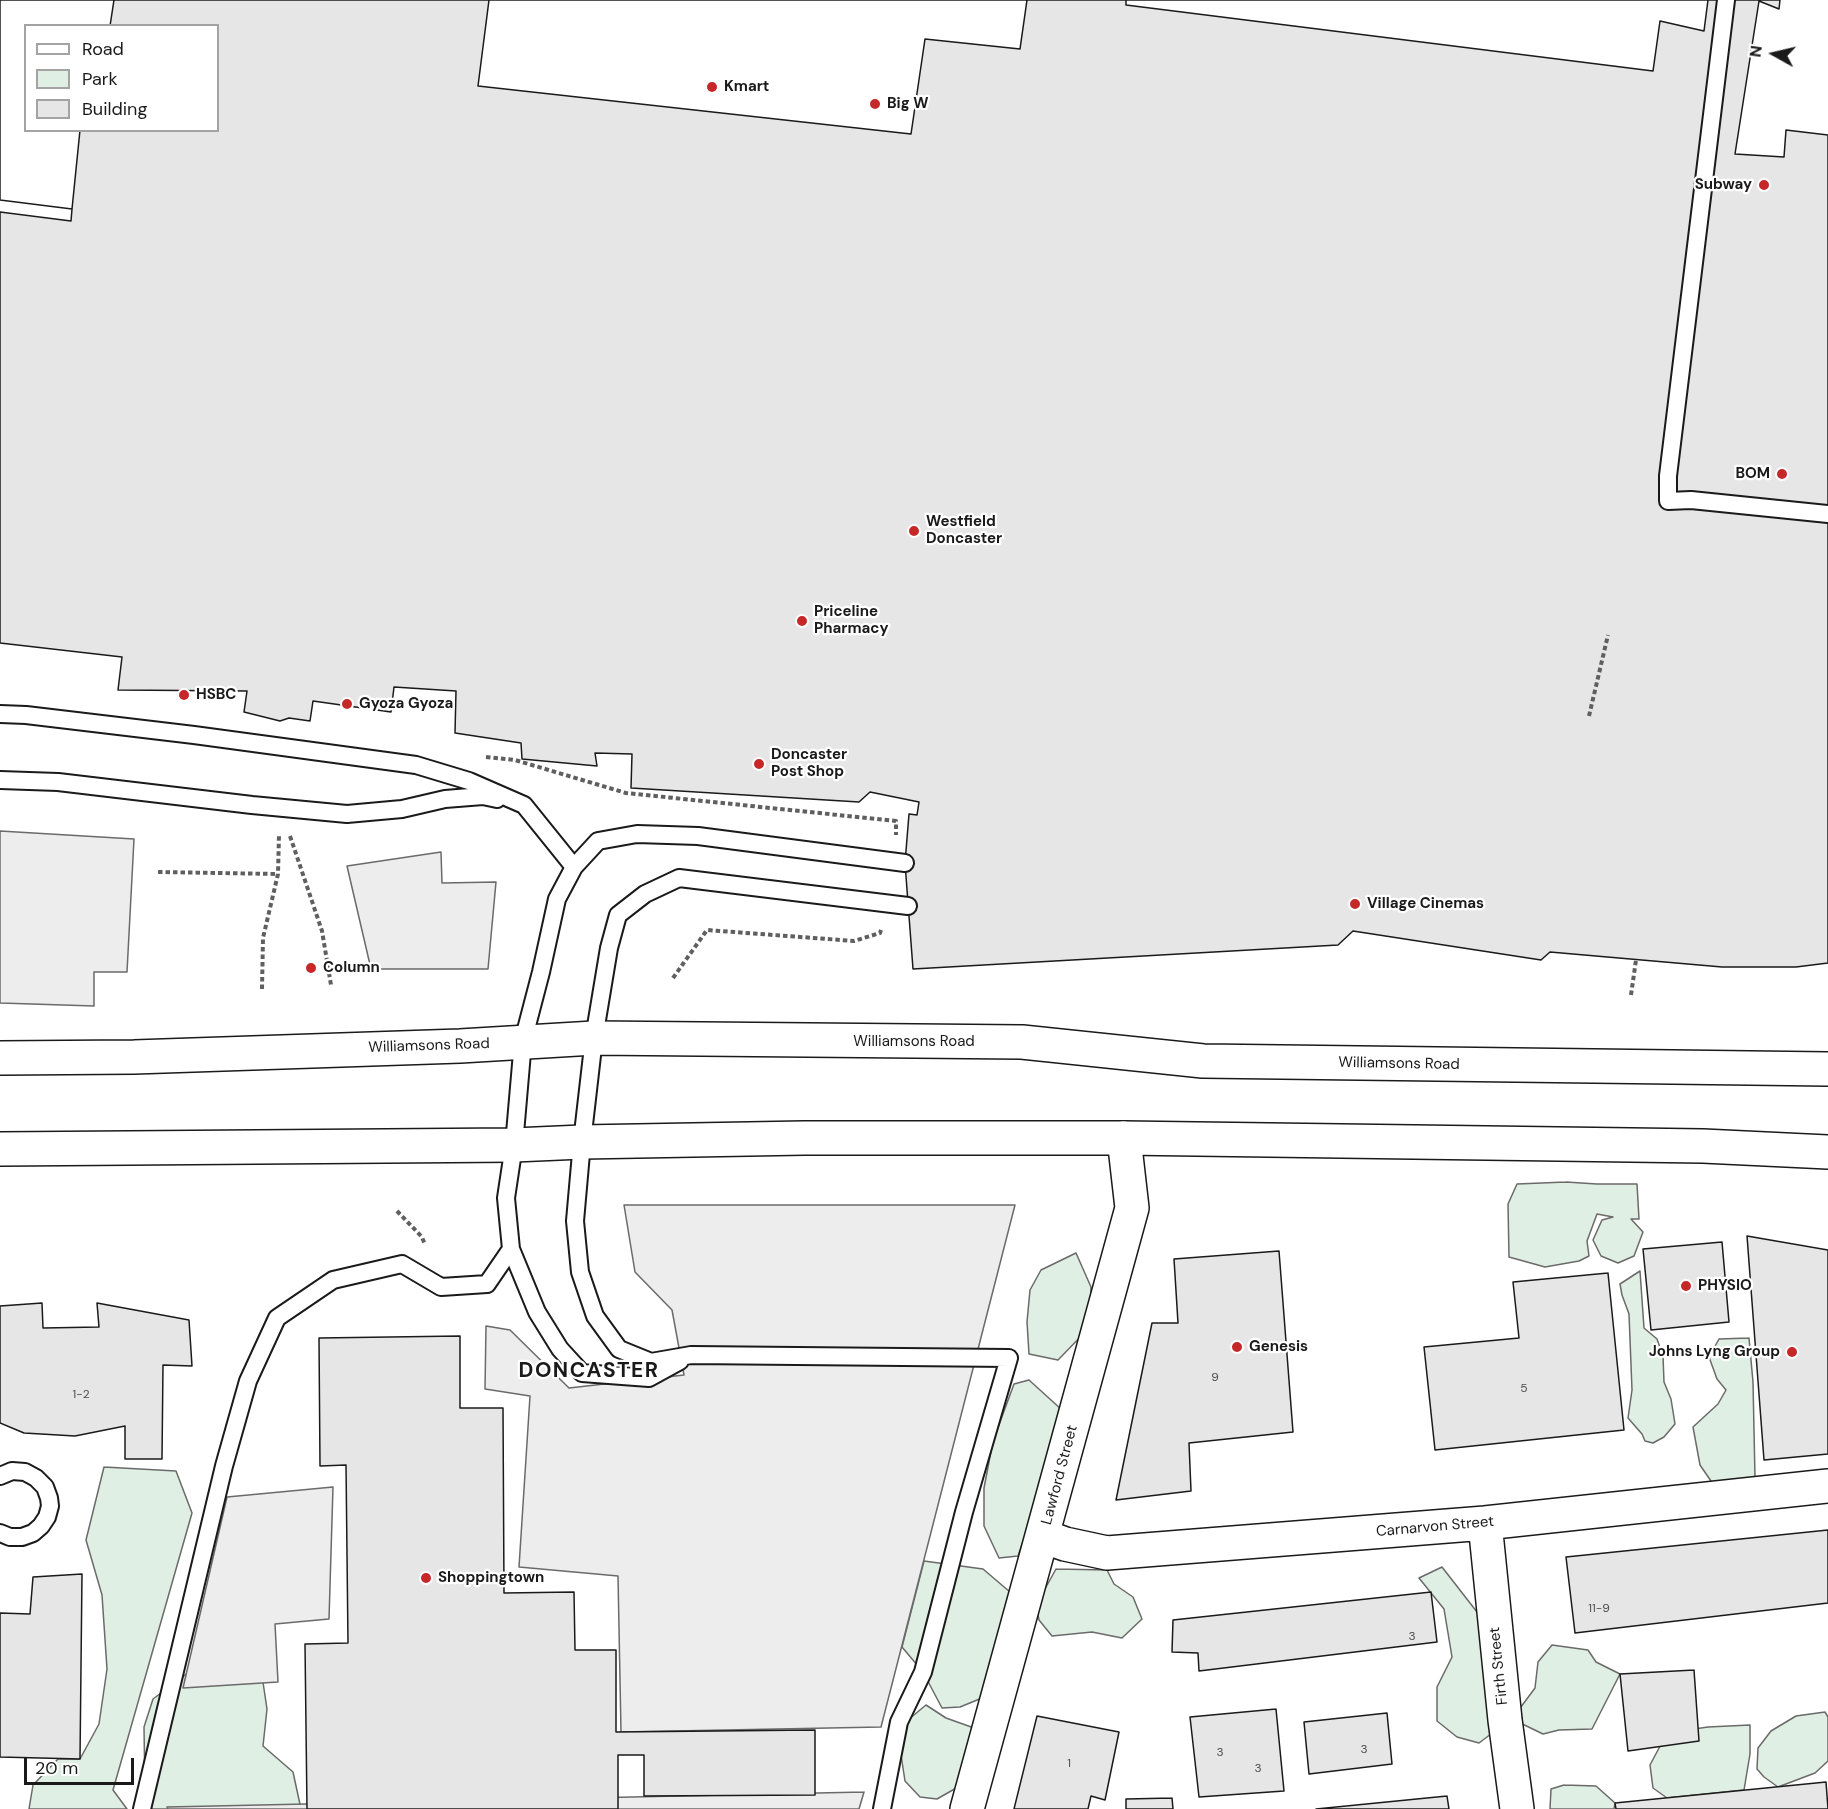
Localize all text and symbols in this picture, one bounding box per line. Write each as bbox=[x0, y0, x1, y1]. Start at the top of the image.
legend bbox=[24, 24, 219, 132]
north arrow bbox=[1744, 24, 1804, 84]
text: Road bbox=[82, 37, 124, 61]
text: N bbox=[1744, 44, 1767, 59]
text: Park bbox=[82, 67, 118, 91]
place label: Kmart bbox=[724, 78, 769, 96]
marker: Kmart bbox=[705, 80, 719, 94]
place label: Big W bbox=[887, 95, 928, 113]
text: Building bbox=[82, 97, 147, 121]
marker: Big W bbox=[868, 97, 882, 111]
place label: Subway bbox=[1695, 176, 1752, 194]
marker: Subway bbox=[1757, 178, 1771, 192]
place label: BOM bbox=[1735, 465, 1770, 483]
marker: BOM bbox=[1775, 467, 1789, 481]
place label: Westfield Doncaster bbox=[926, 513, 1002, 548]
marker: Westfield Doncaster bbox=[907, 524, 921, 538]
place label: Priceline Pharmacy bbox=[814, 603, 888, 638]
marker: Priceline Pharmacy bbox=[795, 614, 809, 628]
place label: HSBC bbox=[196, 686, 236, 704]
marker: HSBC bbox=[177, 688, 191, 702]
place label: Gyoza Gyoza bbox=[359, 695, 453, 713]
marker: Gyoza Gyoza bbox=[340, 697, 354, 711]
place label: Doncaster Post Shop bbox=[771, 746, 847, 781]
marker: Doncaster Post Shop bbox=[752, 757, 766, 771]
place label: Village Cinemas bbox=[1367, 895, 1484, 913]
marker: Village Cinemas bbox=[1348, 897, 1362, 911]
place label: Column bbox=[323, 959, 380, 977]
marker: Column bbox=[304, 961, 318, 975]
street label: Williamsons Road bbox=[853, 1033, 975, 1051]
street label: Williamsons Road bbox=[368, 1035, 490, 1057]
street label: Williamsons Road bbox=[1338, 1054, 1460, 1074]
place label: PHYSIO bbox=[1698, 1277, 1752, 1295]
marker: PHYSIO bbox=[1679, 1279, 1693, 1293]
place label: Genesis bbox=[1249, 1338, 1308, 1356]
marker: Genesis bbox=[1230, 1340, 1244, 1354]
place label: Johns Lyng Group bbox=[1649, 1343, 1780, 1361]
marker: Johns Lyng Group bbox=[1785, 1345, 1799, 1359]
district label: DONCASTER bbox=[519, 1358, 659, 1384]
house number: 9 bbox=[1211, 1371, 1219, 1385]
house number: 5 bbox=[1520, 1382, 1528, 1396]
house number: 1-2 bbox=[72, 1388, 90, 1402]
street label: Lawford Street bbox=[1038, 1423, 1082, 1527]
street label: Carnarvon Street bbox=[1375, 1513, 1495, 1541]
place label: Shoppingtown bbox=[438, 1569, 544, 1587]
marker: Shoppingtown bbox=[419, 1571, 433, 1585]
house number: 11-9 bbox=[1588, 1602, 1610, 1616]
street label: Firth Street bbox=[1486, 1626, 1512, 1706]
house number: 3 bbox=[1408, 1630, 1416, 1644]
house number: 3 bbox=[1360, 1743, 1368, 1757]
scale bar bbox=[27, 1746, 136, 1784]
house number: 3 bbox=[1216, 1746, 1224, 1760]
text: 20 m bbox=[35, 1756, 78, 1780]
house number: 1 bbox=[1067, 1757, 1071, 1771]
house number: 3 bbox=[1254, 1762, 1262, 1776]

